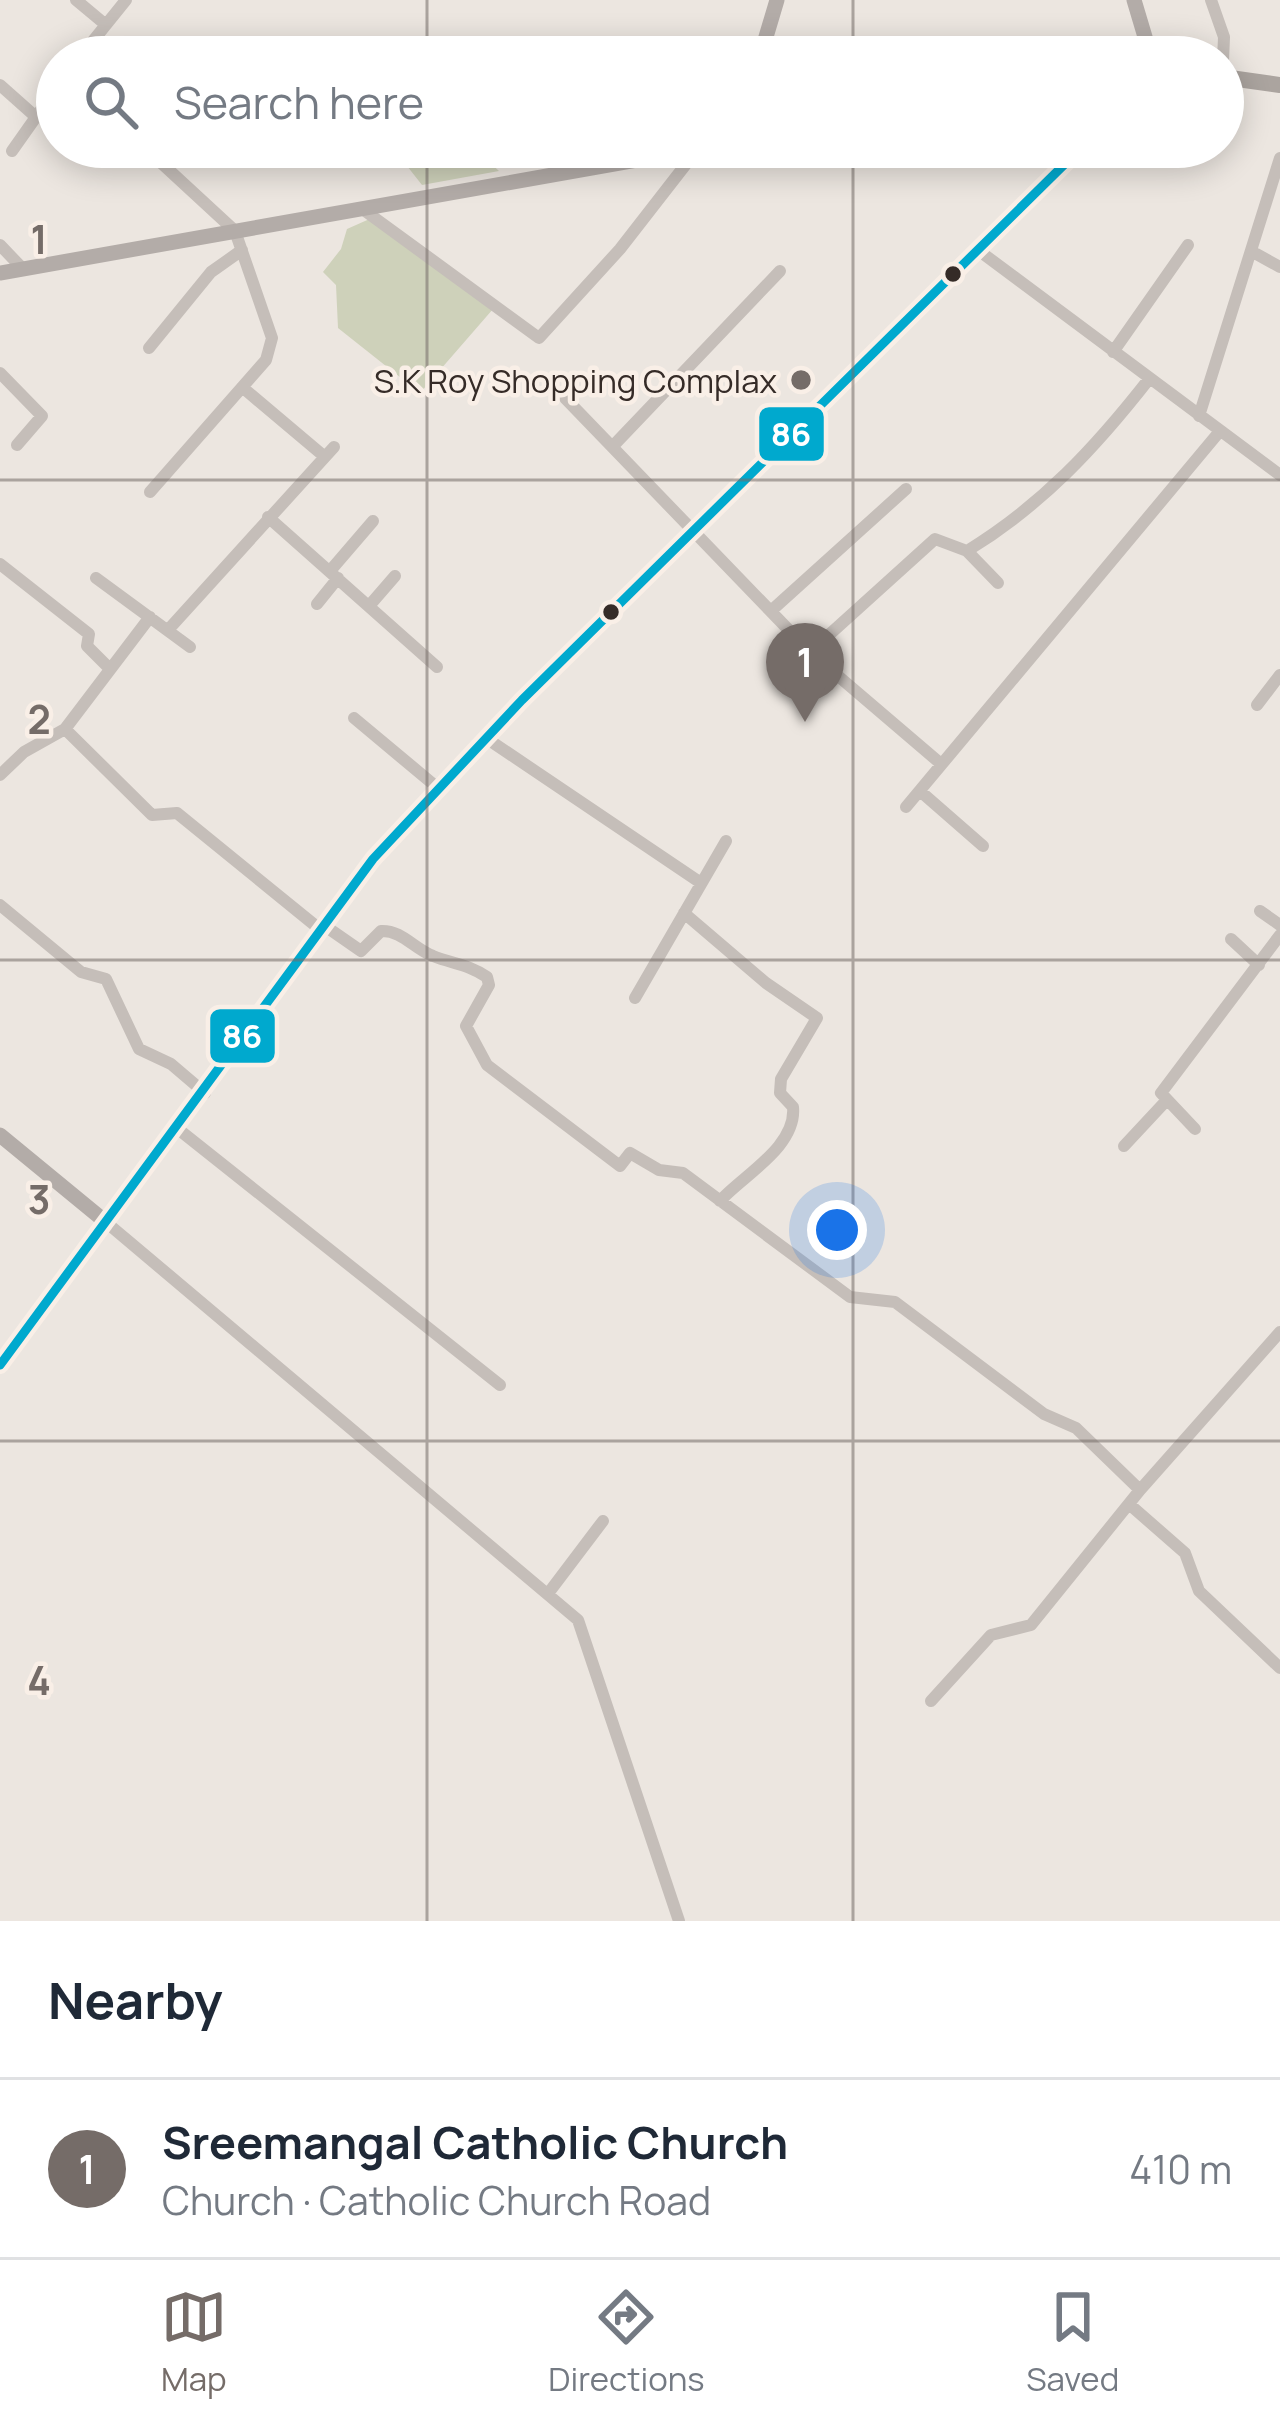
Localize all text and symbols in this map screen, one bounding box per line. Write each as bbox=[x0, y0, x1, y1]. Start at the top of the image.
search box bbox=[36, 36, 1244, 168]
icon: search bbox=[78, 69, 144, 135]
text: Search here bbox=[174, 71, 424, 133]
text: 1 bbox=[30, 212, 48, 266]
unlabelled marker bbox=[942, 263, 964, 285]
place label: S.K Roy Shopping Complax bbox=[374, 358, 778, 403]
marker: S.K Roy Shopping Complax bbox=[788, 367, 814, 393]
line badge: 86 bbox=[757, 405, 826, 463]
text: 86 bbox=[771, 411, 811, 456]
unlabelled marker bbox=[600, 601, 622, 623]
pin: 1 bbox=[766, 623, 844, 722]
text: 2 bbox=[27, 692, 51, 746]
line badge: 86 bbox=[208, 1007, 277, 1065]
text: 86 bbox=[222, 1013, 262, 1058]
text: 3 bbox=[28, 1172, 50, 1226]
your location bbox=[807, 1200, 867, 1260]
text: 4 bbox=[27, 1653, 51, 1707]
text: Nearby bbox=[48, 1965, 223, 2034]
text: Sreemangal Catholic Church bbox=[162, 2111, 788, 2173]
text: 1 bbox=[78, 2142, 96, 2196]
text: 410 m bbox=[1129, 2142, 1232, 2196]
text: Church · Catholic Church Road bbox=[162, 2173, 711, 2227]
tab: Map bbox=[161, 2284, 227, 2401]
tab: Directions bbox=[548, 2284, 705, 2401]
tab: Saved bbox=[1026, 2284, 1119, 2401]

